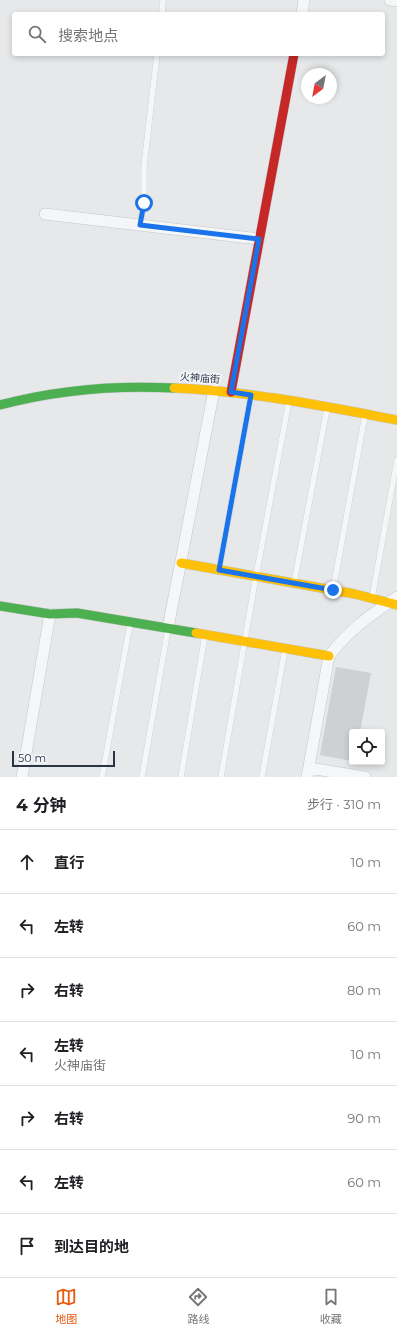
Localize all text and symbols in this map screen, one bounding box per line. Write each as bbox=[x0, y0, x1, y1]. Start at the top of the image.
search box bbox=[12, 12, 385, 56]
icon: search bbox=[26, 23, 48, 45]
text: 搜索地点 bbox=[58, 26, 118, 45]
north arrow bbox=[301, 68, 337, 104]
route start bbox=[135, 194, 153, 212]
street label: 火神庙街 bbox=[180, 370, 220, 386]
route end bbox=[324, 581, 342, 599]
map controls bbox=[349, 729, 385, 765]
button: locate bbox=[349, 729, 385, 765]
scale bar bbox=[12, 749, 115, 768]
text: 50 m bbox=[18, 751, 46, 765]
text: 4 分钟 bbox=[16, 795, 67, 815]
text: 步行 · 310 m bbox=[307, 796, 381, 812]
icon: ahead bbox=[16, 851, 38, 873]
text: 直行 bbox=[54, 853, 84, 872]
text: 10 m bbox=[351, 854, 381, 870]
icon: left bbox=[16, 915, 38, 937]
text: 左转 bbox=[54, 917, 84, 936]
text: 60 m bbox=[347, 918, 381, 934]
icon: right bbox=[16, 979, 38, 1001]
text: 右转 bbox=[54, 981, 84, 1000]
text: 80 m bbox=[347, 982, 381, 998]
text: 左转 bbox=[54, 1036, 84, 1055]
icon: left bbox=[16, 1043, 38, 1065]
text: 10 m bbox=[351, 1046, 381, 1062]
text: 火神庙街 bbox=[54, 1057, 106, 1073]
icon: right bbox=[16, 1107, 38, 1129]
text: 右转 bbox=[54, 1109, 84, 1128]
text: 90 m bbox=[347, 1110, 381, 1126]
icon: left bbox=[16, 1171, 38, 1193]
text: 左转 bbox=[54, 1173, 84, 1192]
text: 60 m bbox=[347, 1174, 381, 1190]
icon: arrive bbox=[16, 1235, 38, 1257]
text: 到达目的地 bbox=[54, 1237, 129, 1256]
tab: 地图 bbox=[55, 1286, 77, 1326]
tab: 路线 bbox=[187, 1286, 209, 1326]
tab: 收藏 bbox=[320, 1286, 342, 1326]

